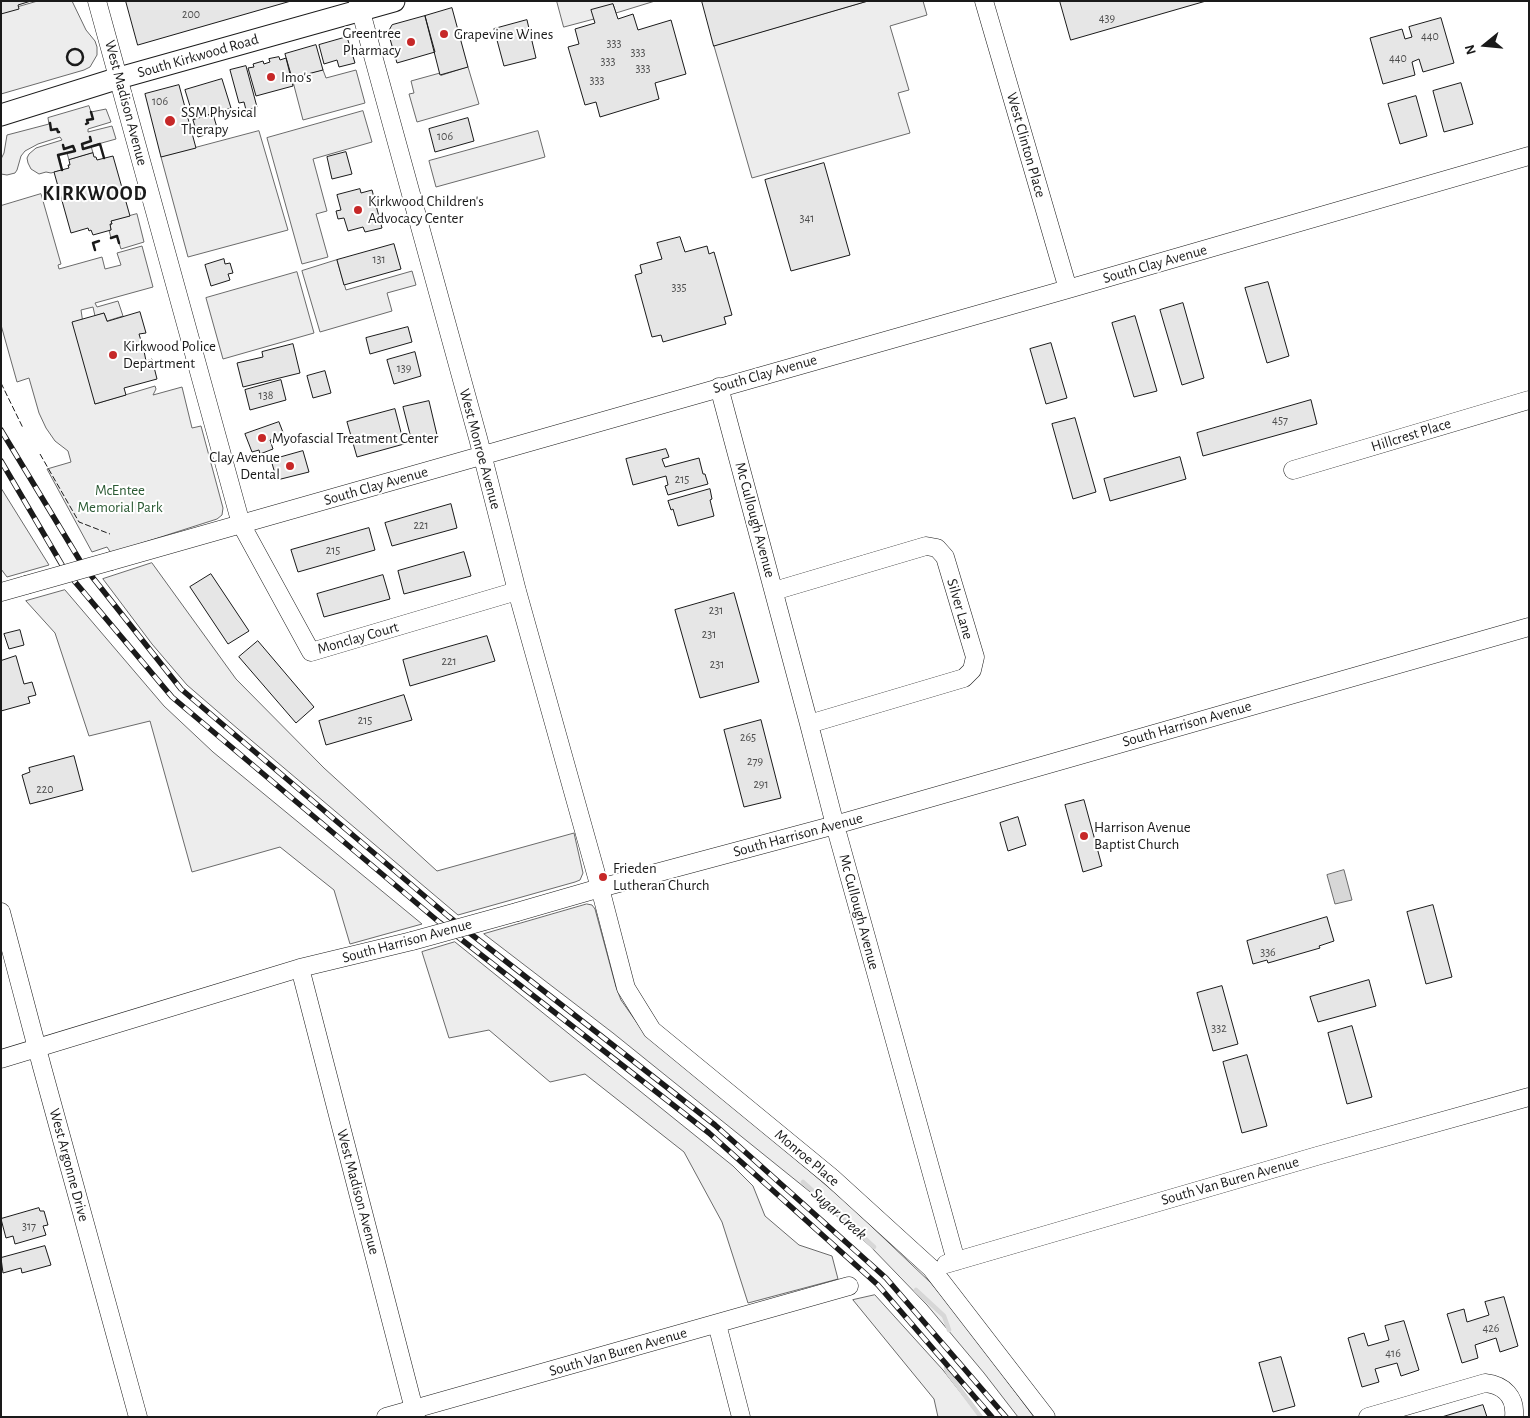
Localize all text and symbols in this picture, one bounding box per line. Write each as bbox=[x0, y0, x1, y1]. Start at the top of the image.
house number: 200 bbox=[182, 7, 200, 21]
house number: 439 bbox=[1099, 11, 1115, 25]
north arrow bbox=[1460, 20, 1510, 70]
place label: Greentree Pharmacy bbox=[342, 24, 401, 59]
place label: Grapevine Wines bbox=[454, 25, 553, 43]
marker: Grapevine Wines bbox=[438, 28, 450, 40]
house number: 440 bbox=[1421, 29, 1439, 43]
street label: South Kirkwood Road bbox=[135, 30, 261, 82]
marker: Greentree Pharmacy bbox=[405, 36, 417, 48]
house number: 333 bbox=[607, 36, 621, 50]
street label: West Madison Avenue bbox=[101, 38, 151, 168]
text: N bbox=[1463, 43, 1479, 56]
house number: 333 bbox=[631, 45, 645, 59]
house number: 440 bbox=[1389, 51, 1407, 65]
house number: 333 bbox=[601, 54, 615, 68]
house number: 333 bbox=[636, 61, 650, 75]
place label: Imo's bbox=[281, 68, 311, 86]
marker: Imo's bbox=[265, 71, 277, 83]
house number: 333 bbox=[590, 73, 604, 87]
street label: West Clinton Place bbox=[1002, 90, 1050, 200]
house number: 106 bbox=[152, 94, 168, 108]
place label: SSM Physical Therapy bbox=[181, 103, 257, 138]
marker: SSM Physical Therapy bbox=[163, 114, 177, 128]
house number: 106 bbox=[437, 129, 453, 143]
district label: KIRKWOOD bbox=[41, 182, 149, 206]
place label: Kirkwood Children's Advocacy Center bbox=[368, 192, 484, 227]
marker: Kirkwood Children's Advocacy Center bbox=[352, 204, 364, 216]
house number: 341 bbox=[800, 211, 814, 225]
street label: South Clay Avenue bbox=[1101, 241, 1209, 287]
house number: 131 bbox=[372, 252, 386, 266]
house number: 335 bbox=[672, 280, 686, 294]
place label: Kirkwood Police Department bbox=[123, 337, 216, 372]
marker: Kirkwood Police Department bbox=[107, 349, 119, 361]
street label: South Clay Avenue bbox=[711, 351, 819, 397]
house number: 139 bbox=[397, 361, 411, 375]
street label: West Monroe Avenue bbox=[455, 387, 505, 511]
house number: 138 bbox=[259, 388, 273, 402]
house number: 457 bbox=[1272, 413, 1288, 427]
street label: Hillcrest Place bbox=[1369, 414, 1453, 456]
place label: Myofascial Treatment Center bbox=[272, 429, 438, 447]
marker: Myofascial Treatment Center bbox=[256, 432, 268, 444]
place label: Clay Avenue Dental bbox=[209, 448, 280, 483]
marker: Clay Avenue Dental bbox=[284, 460, 296, 472]
street label: Mc Cullough Avenue bbox=[731, 460, 779, 580]
street label: South Clay Avenue bbox=[322, 463, 430, 509]
house number: 215 bbox=[675, 472, 689, 486]
park label: McEntee Memorial Park bbox=[77, 481, 163, 516]
house number: 221 bbox=[413, 518, 429, 532]
house number: 215 bbox=[326, 543, 340, 557]
street label: Silver Lane bbox=[943, 577, 977, 641]
house number: 231 bbox=[709, 603, 723, 617]
street label: Monclay Court bbox=[315, 618, 401, 658]
house number: 231 bbox=[702, 627, 716, 641]
house number: 221 bbox=[441, 654, 457, 668]
house number: 231 bbox=[710, 657, 724, 671]
street label: South Harrison Avenue bbox=[1120, 697, 1254, 751]
house number: 215 bbox=[358, 713, 372, 727]
house number: 265 bbox=[740, 730, 756, 744]
house number: 279 bbox=[747, 754, 763, 768]
house number: 291 bbox=[753, 777, 769, 791]
house number: 220 bbox=[36, 782, 54, 796]
street label: South Harrison Avenue bbox=[731, 809, 865, 861]
place label: Harrison Avenue Baptist Church bbox=[1094, 818, 1191, 853]
marker: Harrison Avenue Baptist Church bbox=[1078, 830, 1090, 842]
street label: Mc Cullough Avenue bbox=[835, 852, 883, 972]
place label: Frieden Lutheran Church bbox=[613, 859, 710, 894]
marker: Frieden Lutheran Church bbox=[597, 871, 609, 883]
street label: South Harrison Avenue bbox=[340, 915, 474, 967]
house number: 336 bbox=[1260, 945, 1276, 959]
house number: 332 bbox=[1211, 1021, 1227, 1035]
street label: West Argonne Drive bbox=[45, 1107, 93, 1223]
street label: Monroe Place bbox=[771, 1126, 843, 1190]
street label: West Madison Avenue bbox=[333, 1127, 383, 1257]
street label: South Van Buren Avenue bbox=[1159, 1153, 1301, 1209]
water label: Sugar Creek bbox=[807, 1184, 871, 1244]
house number: 317 bbox=[22, 1219, 36, 1233]
house number: 426 bbox=[1483, 1321, 1499, 1335]
street label: South Van Buren Avenue bbox=[547, 1324, 689, 1380]
house number: 416 bbox=[1385, 1346, 1401, 1360]

